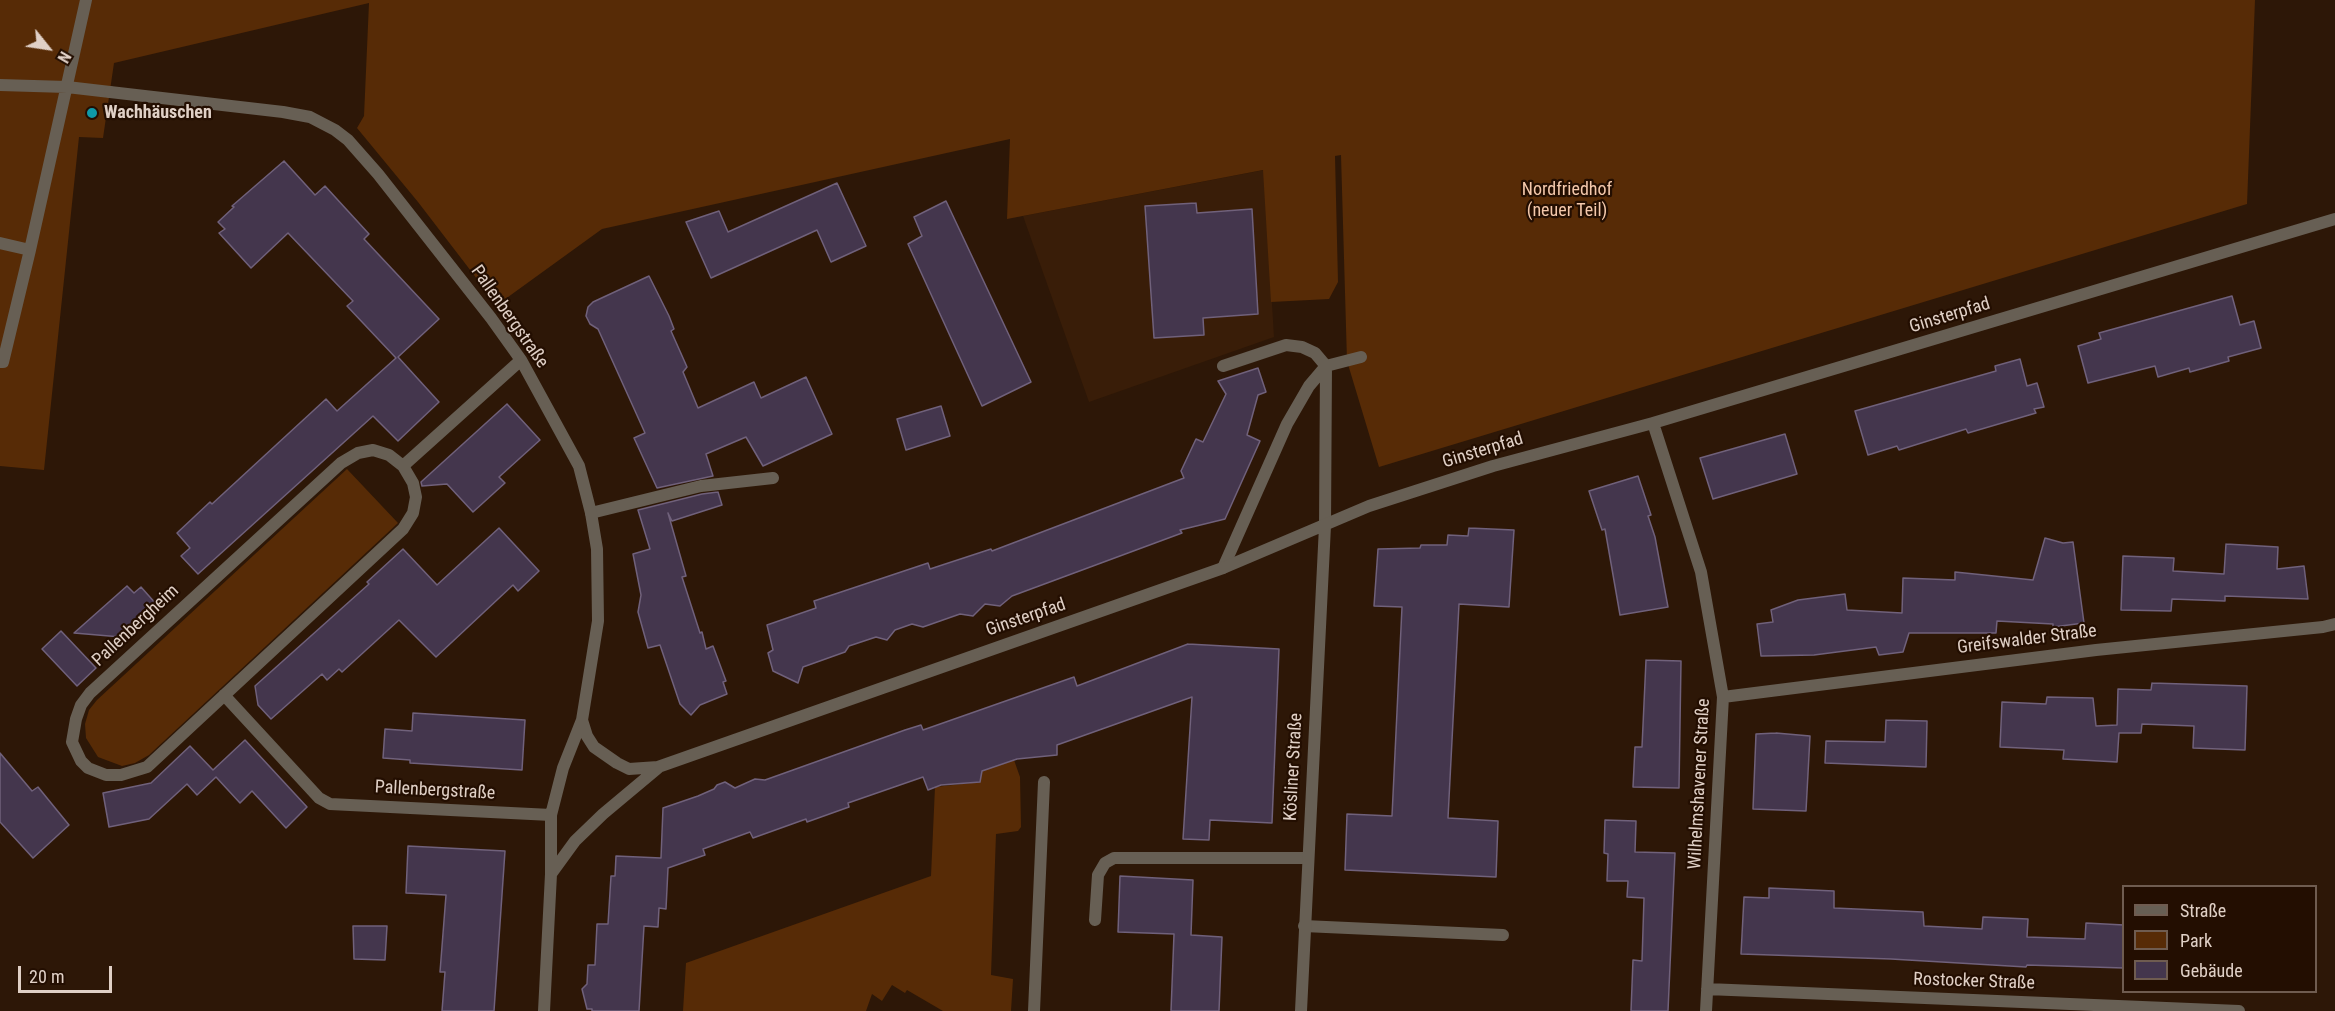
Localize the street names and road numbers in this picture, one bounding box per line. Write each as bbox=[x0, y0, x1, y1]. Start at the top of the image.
street label: Pallenbergstraße bbox=[466, 261, 552, 373]
street label: Ginsterpfad bbox=[1907, 294, 1993, 338]
street label: Ginsterpfad bbox=[1440, 429, 1526, 473]
street label: Pallenbergheim bbox=[88, 581, 184, 671]
street label: Ginsterpfad bbox=[983, 594, 1069, 642]
street label: Greifswalder Straße bbox=[1956, 621, 2098, 659]
street label: Wilhelmshavener Straße bbox=[1685, 698, 1715, 870]
street label: Kösliner Straße bbox=[1280, 712, 1308, 822]
street label: Pallenbergstraße bbox=[374, 777, 496, 805]
street label: Rostocker Straße bbox=[1913, 969, 2035, 995]

